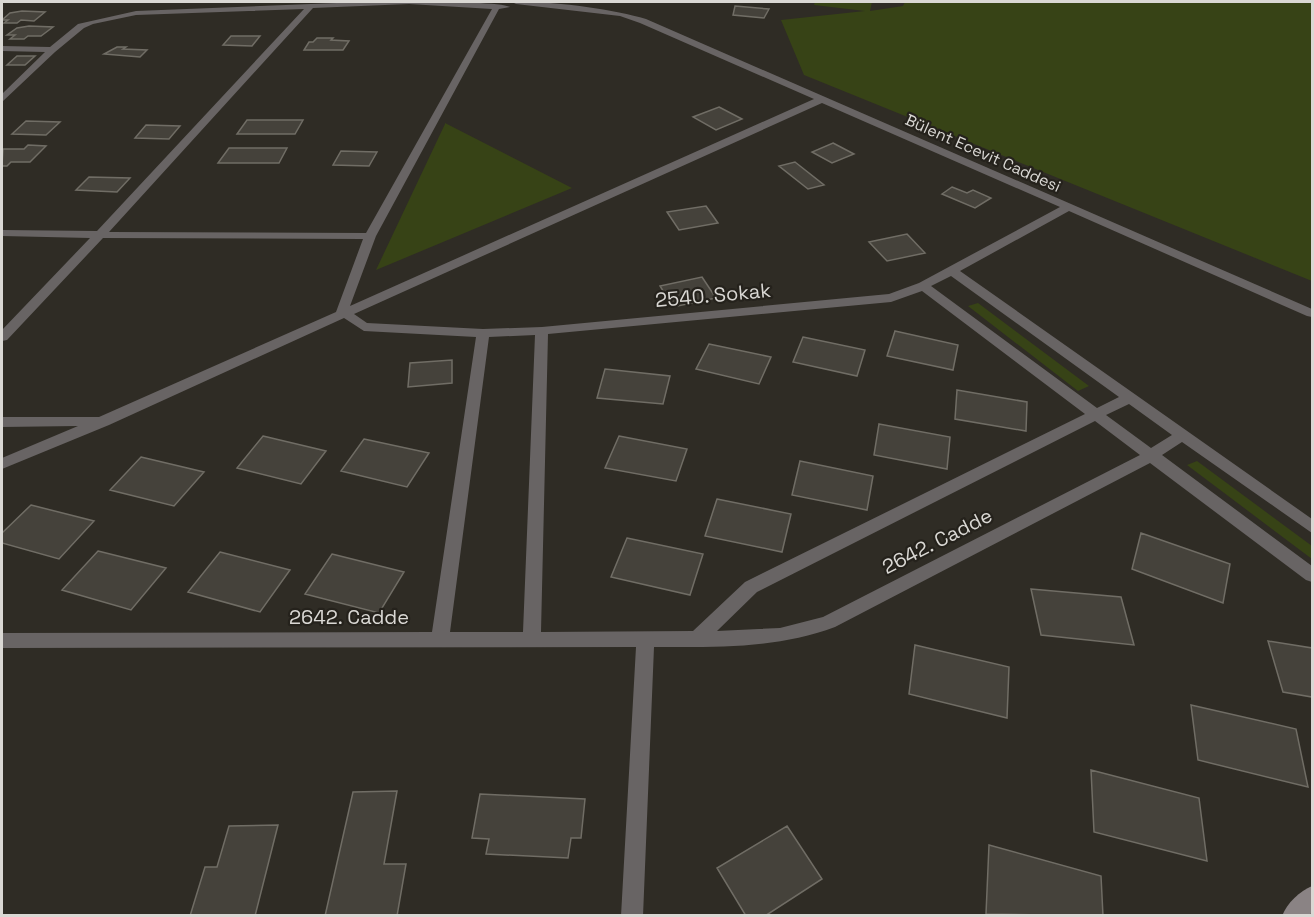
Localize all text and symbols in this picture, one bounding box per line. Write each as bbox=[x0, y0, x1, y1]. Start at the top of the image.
street label: Bülent Ecevit Caddesi bbox=[902, 109, 1064, 197]
street label: 2540. Sokak bbox=[654, 277, 772, 313]
street label: 2642. Cadde bbox=[878, 502, 996, 580]
street label: 2642. Cadde bbox=[289, 604, 409, 630]

